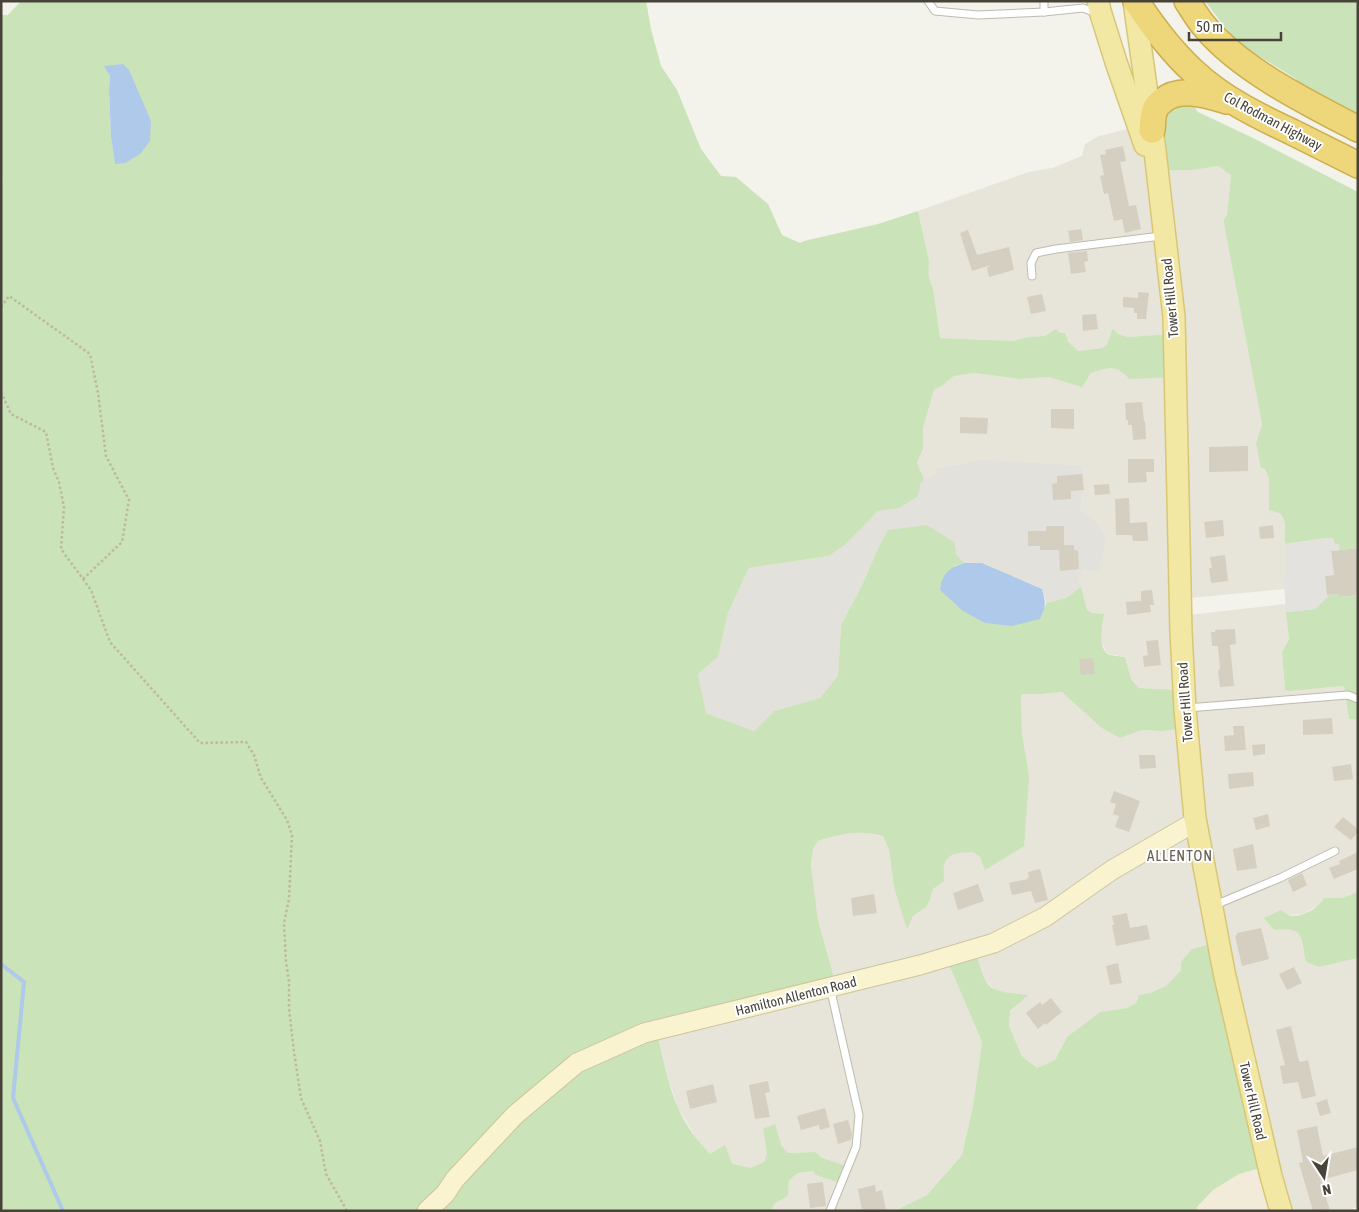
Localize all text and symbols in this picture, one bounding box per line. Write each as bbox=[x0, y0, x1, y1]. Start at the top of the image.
scale bar bbox=[1189, 10, 1282, 42]
text: 50 m bbox=[1196, 18, 1223, 35]
street label: Col Rodman Highway bbox=[1221, 88, 1325, 154]
street label: Tower Hill Road bbox=[1159, 258, 1181, 338]
street label: Tower Hill Road bbox=[1174, 662, 1196, 742]
district label: ALLENTON bbox=[1147, 847, 1213, 864]
street label: Hamilton Allenton Road bbox=[734, 973, 858, 1019]
street label: Tower Hill Road bbox=[1236, 1060, 1270, 1142]
north arrow bbox=[1299, 1152, 1349, 1202]
text: N bbox=[1321, 1181, 1332, 1198]

